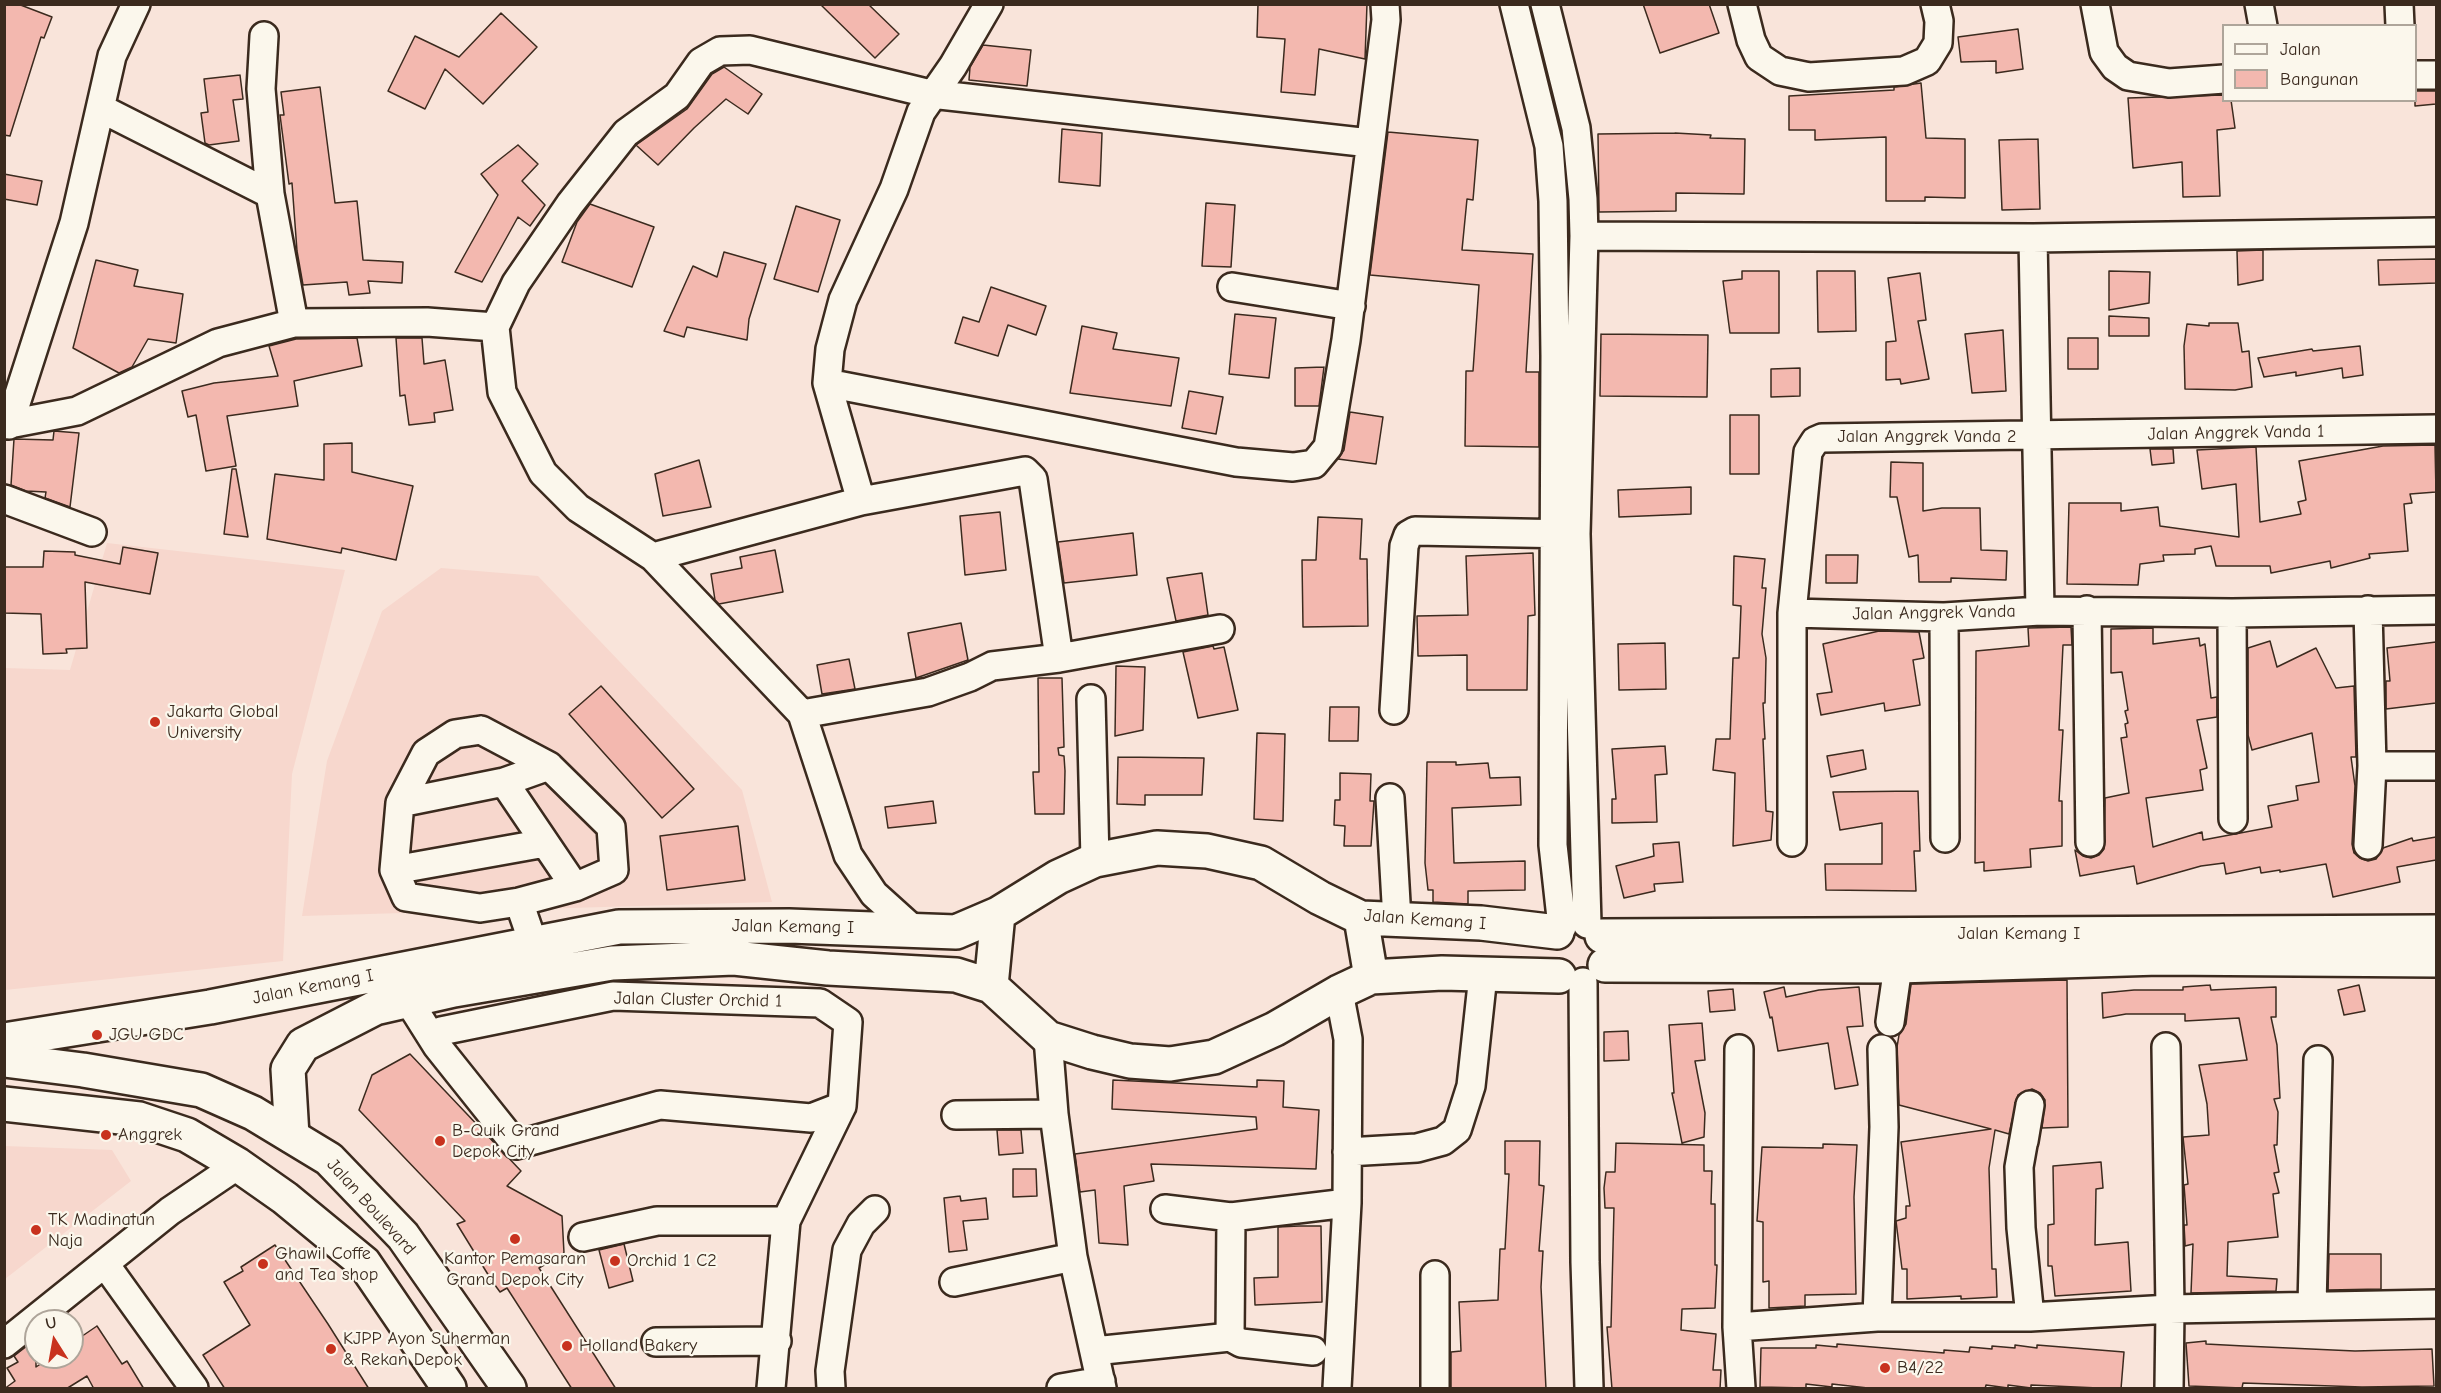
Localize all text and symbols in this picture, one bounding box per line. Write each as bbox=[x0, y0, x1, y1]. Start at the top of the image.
legend bbox=[2222, 24, 2417, 102]
text: Jalan bbox=[2280, 39, 2321, 60]
text: Bangunan bbox=[2280, 69, 2358, 90]
street label: Jalan Anggrek Vanda 1 bbox=[2148, 421, 2324, 445]
street label: Jalan Anggrek Vanda 2 bbox=[1838, 426, 2016, 448]
street label: Jalan Anggrek Vanda bbox=[1852, 601, 2016, 625]
place label: Jakarta Global University bbox=[167, 701, 278, 744]
marker: Jakarta Global University bbox=[148, 715, 162, 729]
street label: Jalan Kemang I bbox=[1363, 905, 1487, 935]
street label: Jalan Kemang I bbox=[732, 915, 854, 939]
street label: Jalan Kemang I bbox=[1958, 923, 2080, 945]
street label: Jalan Kemang I bbox=[251, 965, 375, 1009]
street label: Jalan Cluster Orchid 1 bbox=[614, 988, 782, 1012]
place label: JGU GDC bbox=[109, 1024, 184, 1046]
marker: JGU GDC bbox=[90, 1028, 104, 1042]
place label: B-Quik Grand Depok City bbox=[452, 1120, 560, 1162]
place label: Anggrek bbox=[118, 1124, 182, 1146]
marker: Anggrek bbox=[99, 1128, 113, 1142]
marker: B-Quik Grand Depok City bbox=[433, 1134, 447, 1148]
street label: Jalan Boulevard bbox=[322, 1154, 420, 1260]
place label: TK Madinatun Naja bbox=[48, 1209, 155, 1252]
marker: TK Madinatun Naja bbox=[29, 1223, 43, 1237]
marker: Kantor Pemasaran Grand Depok City bbox=[508, 1232, 522, 1246]
place label: Ghawil Coffe and Tea shop bbox=[275, 1243, 378, 1286]
place label: Kantor Pemasaran Grand Depok City bbox=[444, 1248, 586, 1290]
place label: Orchid 1 C2 bbox=[627, 1250, 717, 1272]
marker: Orchid 1 C2 bbox=[608, 1254, 622, 1268]
marker: Ghawil Coffe and Tea shop bbox=[256, 1257, 270, 1271]
north arrow bbox=[24, 1309, 84, 1369]
text: U bbox=[44, 1313, 58, 1333]
place label: KJPP Ayon Suherman & Rekan Depok bbox=[343, 1328, 510, 1370]
place label: Holland Bakery bbox=[579, 1335, 697, 1357]
marker: Holland Bakery bbox=[560, 1339, 574, 1353]
marker: KJPP Ayon Suherman & Rekan Depok bbox=[324, 1342, 338, 1356]
place label: B4/22 bbox=[1897, 1357, 1944, 1379]
marker: B4/22 bbox=[1878, 1361, 1892, 1375]

